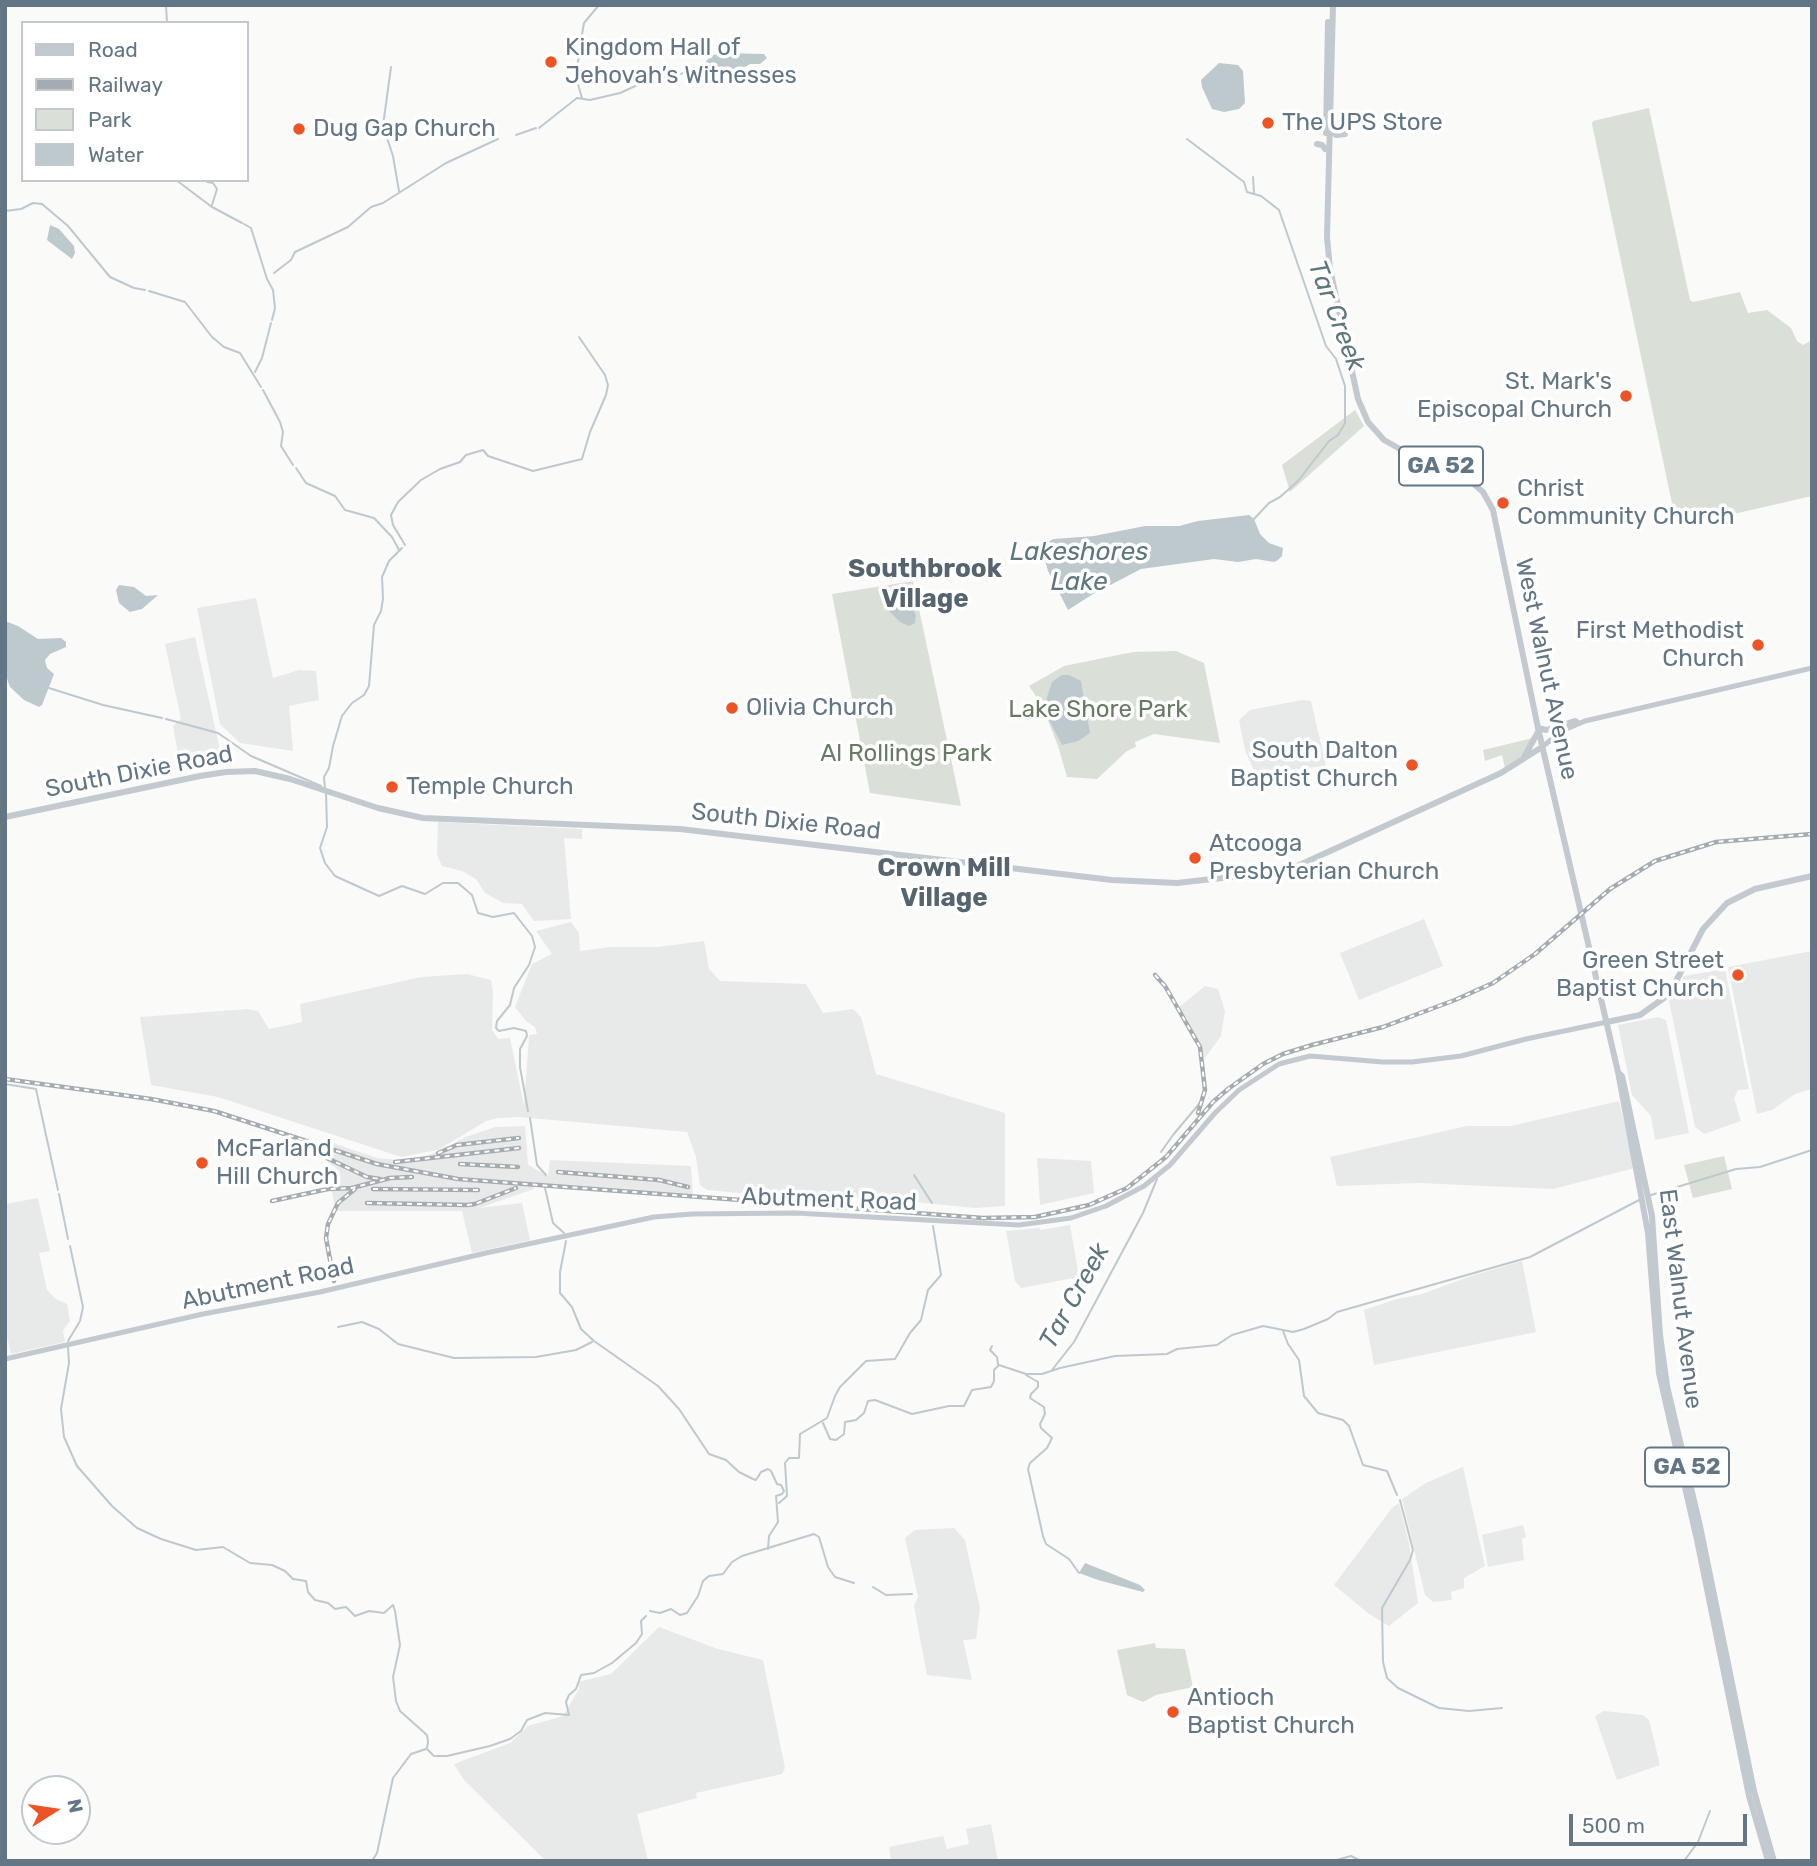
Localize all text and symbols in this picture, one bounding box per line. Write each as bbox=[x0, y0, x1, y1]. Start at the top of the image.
legend bbox=[21, 21, 248, 182]
place label: Kingdom Hall of Jehovah’s Witnesses bbox=[565, 34, 797, 90]
text: Road bbox=[88, 37, 138, 62]
marker: Kingdom Hall of Jehovah’s Witnesses bbox=[543, 54, 559, 70]
text: Railway bbox=[88, 72, 163, 97]
text: Park bbox=[88, 107, 132, 132]
place label: The UPS Store bbox=[1282, 109, 1443, 137]
place label: Dug Gap Church bbox=[313, 115, 496, 143]
marker: The UPS Store bbox=[1260, 115, 1276, 131]
marker: Dug Gap Church bbox=[291, 121, 307, 137]
text: Water bbox=[88, 142, 144, 167]
water label: Tar Creek bbox=[1301, 256, 1371, 376]
place label: St. Mark's Episcopal Church bbox=[1417, 368, 1612, 424]
marker: St. Mark's Episcopal Church bbox=[1618, 388, 1634, 404]
road number: GA 52 bbox=[1399, 446, 1483, 486]
place label: Christ Community Church bbox=[1517, 475, 1735, 531]
marker: Christ Community Church bbox=[1495, 495, 1511, 511]
water label: Lakeshores Lake bbox=[1010, 536, 1148, 598]
district label: Southbrook Village bbox=[848, 553, 1002, 614]
street label: West Walnut Avenue bbox=[1508, 556, 1584, 782]
place label: First Methodist Church bbox=[1576, 617, 1744, 673]
marker: First Methodist Church bbox=[1750, 637, 1766, 653]
place label: Olivia Church bbox=[746, 694, 894, 722]
park label: Lake Shore Park bbox=[1008, 696, 1188, 724]
marker: Olivia Church bbox=[724, 700, 740, 716]
place label: South Dalton Baptist Church bbox=[1230, 737, 1398, 793]
street label: South Dixie Road bbox=[43, 740, 235, 804]
park label: Al Rollings Park bbox=[820, 740, 992, 768]
marker: South Dalton Baptist Church bbox=[1404, 757, 1420, 773]
place label: Temple Church bbox=[406, 773, 574, 801]
marker: Temple Church bbox=[384, 779, 400, 795]
street label: South Dixie Road bbox=[690, 798, 882, 846]
place label: Atcooga Presbyterian Church bbox=[1209, 830, 1439, 886]
marker: Atcooga Presbyterian Church bbox=[1187, 850, 1203, 866]
district label: Crown Mill Village bbox=[877, 852, 1011, 914]
place label: Green Street Baptist Church bbox=[1556, 947, 1724, 1003]
marker: Green Street Baptist Church bbox=[1730, 967, 1746, 983]
place label: McFarland Hill Church bbox=[216, 1135, 338, 1191]
marker: McFarland Hill Church bbox=[194, 1155, 210, 1171]
street label: Abutment Road bbox=[741, 1183, 917, 1217]
street label: East Walnut Avenue bbox=[1652, 1187, 1708, 1411]
water label: Tar Creek bbox=[1033, 1238, 1117, 1354]
street label: Abutment Road bbox=[179, 1252, 357, 1316]
road number: GA 52 bbox=[1645, 1448, 1729, 1486]
place label: Antioch Baptist Church bbox=[1187, 1684, 1355, 1740]
marker: Antioch Baptist Church bbox=[1165, 1704, 1181, 1720]
north arrow bbox=[21, 1775, 91, 1845]
text: N bbox=[62, 1797, 88, 1815]
scale bar bbox=[1572, 1800, 1750, 1844]
text: 500 m bbox=[1582, 1813, 1645, 1838]

